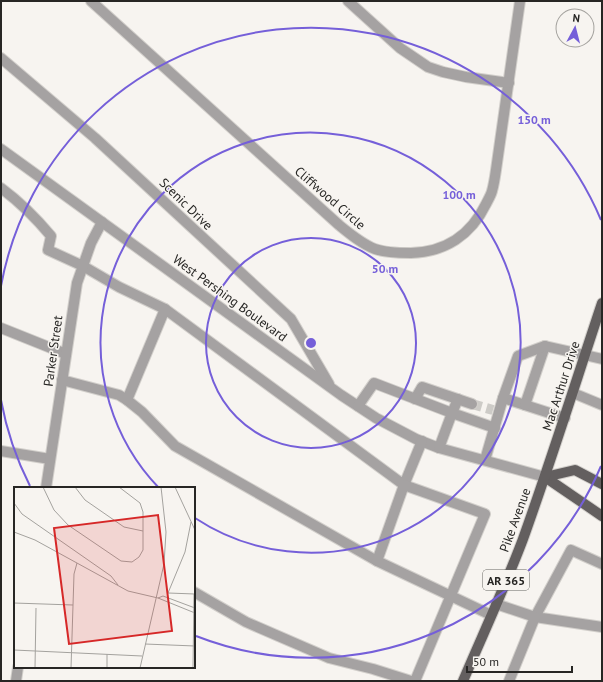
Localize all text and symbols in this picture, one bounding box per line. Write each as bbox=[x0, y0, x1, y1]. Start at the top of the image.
north arrow bbox=[555, 8, 595, 48]
text: N bbox=[572, 11, 581, 25]
text: 150 m bbox=[517, 112, 551, 127]
street label: Cliffwood Circle bbox=[291, 163, 369, 233]
street label: Scenic Drive bbox=[156, 174, 216, 234]
text: 100 m bbox=[442, 187, 476, 202]
street label: West Pershing Boulevard bbox=[169, 251, 291, 345]
text: 50 m bbox=[372, 261, 398, 276]
street label: Parker Street bbox=[40, 314, 66, 388]
centre of rings bbox=[304, 336, 318, 350]
street label: Mac Arthur Drive bbox=[538, 339, 584, 433]
street label: Pike Avenue bbox=[496, 486, 534, 554]
inset map bbox=[14, 487, 195, 668]
road number: AR 365 bbox=[483, 570, 529, 590]
scale bar bbox=[467, 648, 572, 674]
text: 50 m bbox=[473, 654, 499, 669]

